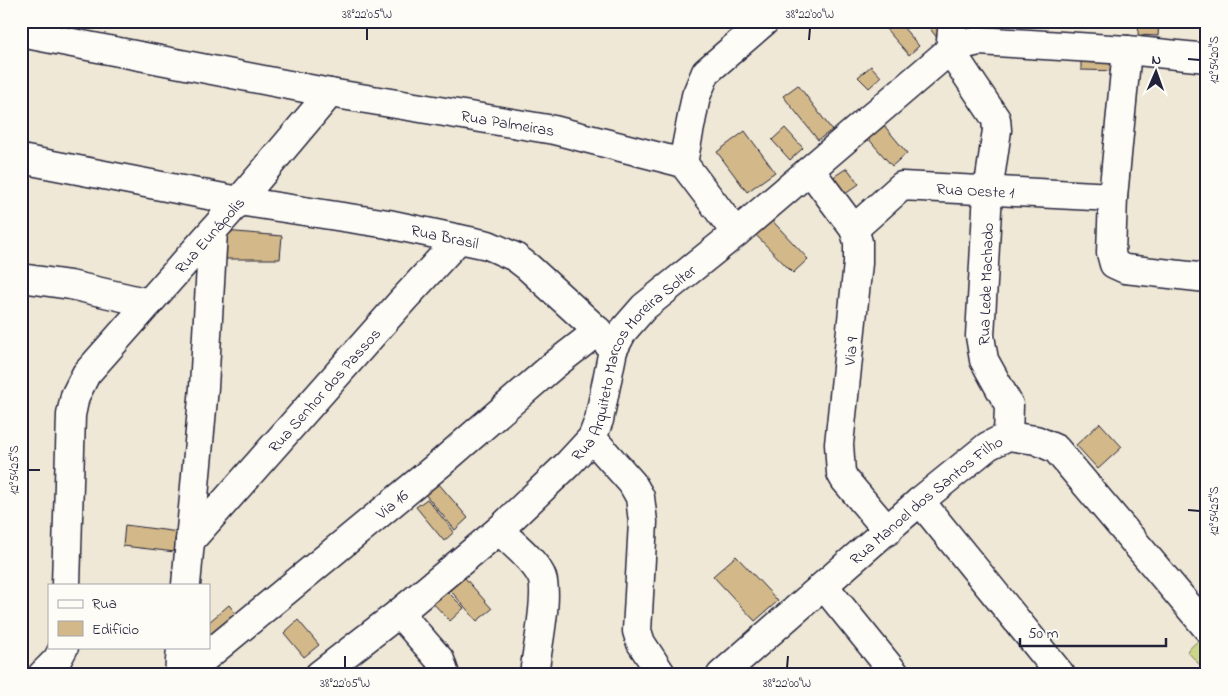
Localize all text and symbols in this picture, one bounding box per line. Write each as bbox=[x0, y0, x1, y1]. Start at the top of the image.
text: 38°22'05"W bbox=[342, 6, 392, 24]
text: 38°22'00"W bbox=[786, 6, 834, 24]
text: 12°54'20"S bbox=[1206, 36, 1224, 84]
north arrow bbox=[1130, 48, 1180, 98]
text: N bbox=[1151, 50, 1161, 71]
street label: Rua Palmeiras bbox=[459, 105, 556, 144]
street label: Rua Oeste 1 bbox=[936, 178, 1015, 206]
street label: Rua Eunápolis bbox=[170, 192, 251, 280]
street label: Rua Brasil bbox=[408, 219, 481, 257]
street label: Rua Lede Machado bbox=[973, 222, 1001, 346]
street label: Rua Arquiteto Marcos Moreira Solter bbox=[566, 260, 702, 468]
street label: Rua Senhor dos Passos bbox=[263, 323, 387, 459]
street label: Via 9 bbox=[838, 336, 865, 368]
street label: Rua Manoel dos Santos Filho bbox=[845, 430, 1007, 571]
text: 12°54'25"S bbox=[6, 445, 24, 495]
street label: Via 16 bbox=[370, 485, 414, 527]
text: 12°54'25"S bbox=[1206, 486, 1224, 536]
legend bbox=[48, 584, 210, 648]
text: Rua bbox=[92, 593, 117, 615]
scale bar bbox=[1020, 616, 1167, 648]
text: Edifício bbox=[92, 619, 139, 641]
text: 50 m bbox=[1028, 623, 1059, 645]
text: 38°22'05"W bbox=[320, 675, 370, 693]
text: 38°22'00"W bbox=[763, 675, 811, 693]

